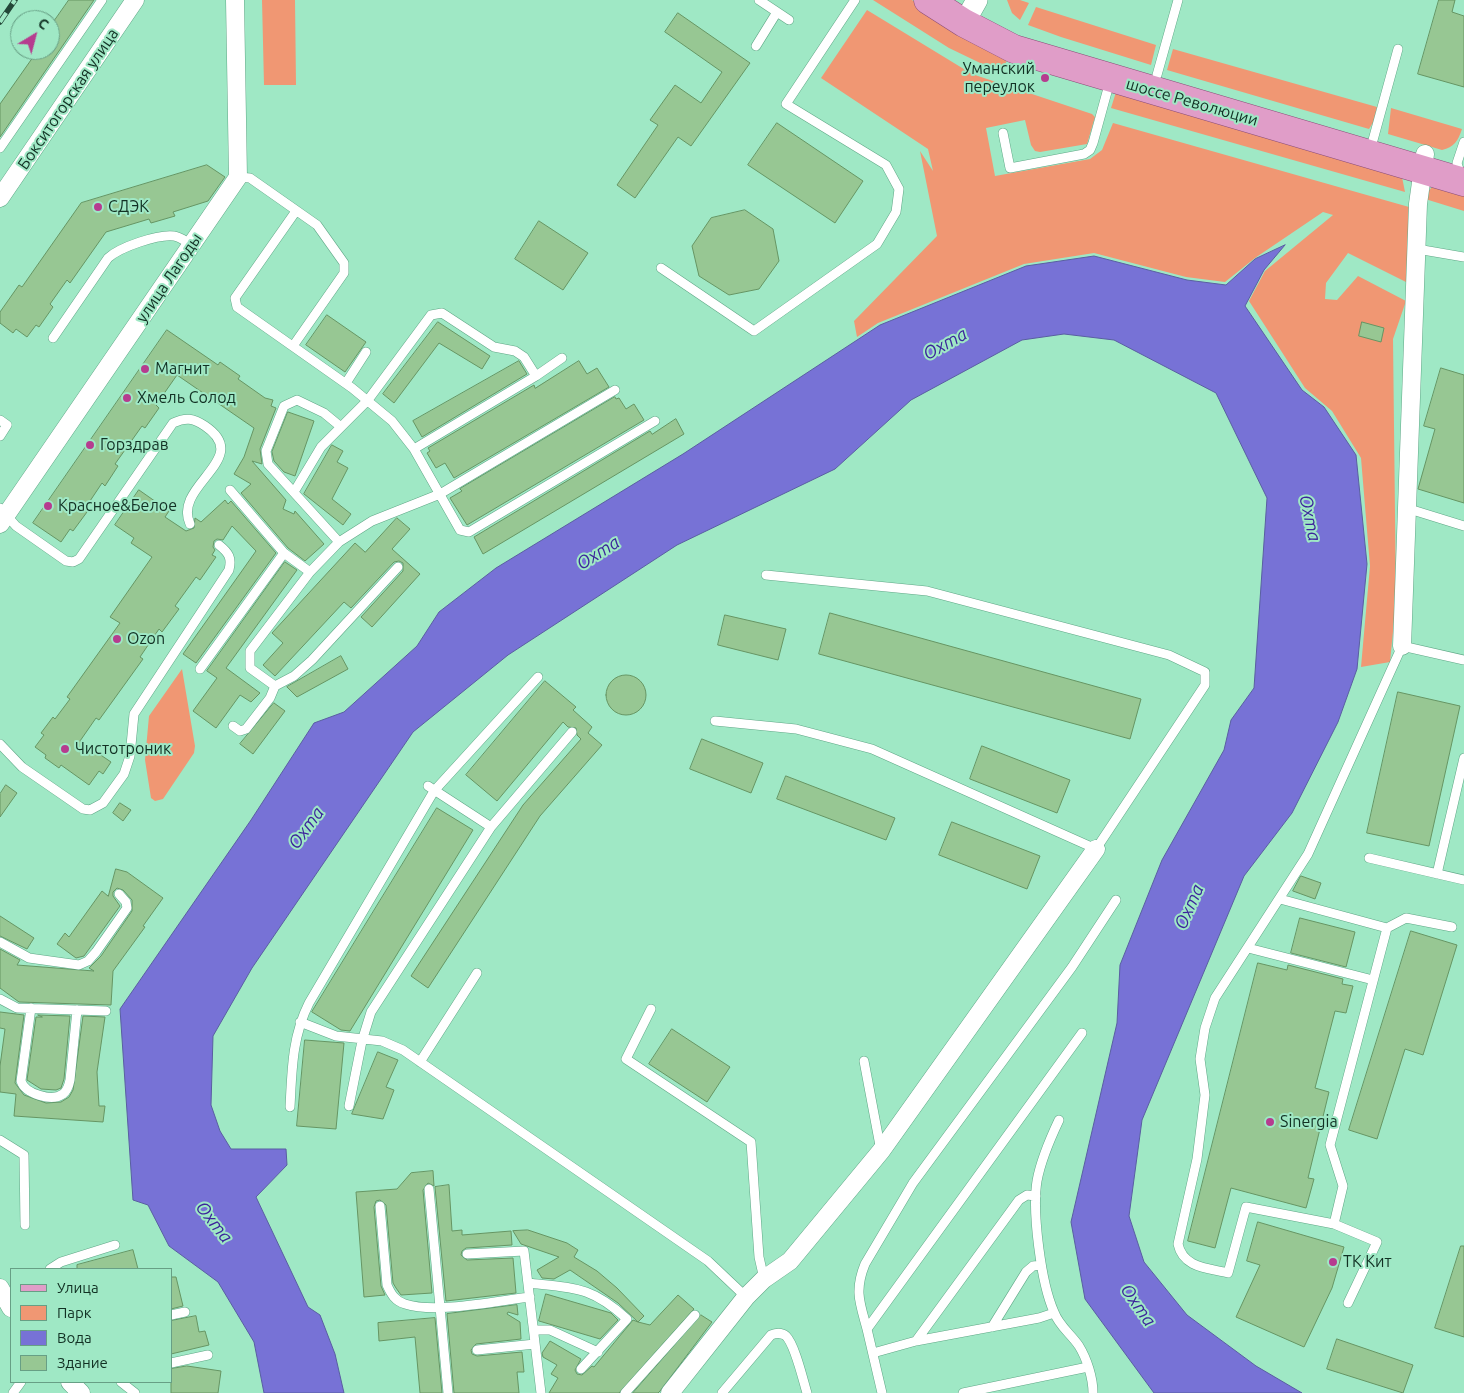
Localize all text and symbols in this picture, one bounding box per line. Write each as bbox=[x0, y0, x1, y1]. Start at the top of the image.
north arrow bbox=[10, 10, 60, 60]
text: С bbox=[35, 15, 52, 33]
street label: Бокситогорская улица bbox=[14, 25, 122, 173]
place label: Уманский переулок bbox=[963, 59, 1035, 97]
marker: Уманский переулок bbox=[1039, 72, 1051, 84]
street label: шоссе Революции bbox=[1124, 74, 1260, 130]
place label: СДЭК bbox=[108, 197, 149, 217]
marker: СДЭК bbox=[92, 201, 104, 213]
street label: улица Лагоды bbox=[132, 230, 206, 326]
water label: Охта bbox=[919, 323, 971, 365]
place label: Магнит bbox=[155, 359, 209, 379]
marker: Магнит bbox=[139, 363, 151, 375]
place label: Хмель Солод bbox=[137, 388, 236, 408]
marker: Хмель Солод bbox=[121, 392, 133, 404]
place label: Горздрав bbox=[100, 435, 169, 455]
marker: Горздрав bbox=[84, 439, 96, 451]
water label: Охта bbox=[1295, 493, 1325, 543]
place label: Красное&Белое bbox=[58, 496, 177, 516]
marker: Красное&Белое bbox=[42, 500, 54, 512]
water label: Охта bbox=[572, 531, 624, 575]
place label: Ozon bbox=[127, 629, 165, 649]
marker: Ozon bbox=[111, 633, 123, 645]
place label: Чистотроник bbox=[75, 739, 171, 759]
marker: Чистотроник bbox=[59, 743, 71, 755]
water label: Охта bbox=[283, 803, 329, 853]
water label: Охта bbox=[1170, 881, 1208, 933]
place label: Sinergia bbox=[1280, 1112, 1338, 1132]
marker: Sinergia bbox=[1264, 1116, 1276, 1128]
water label: Охта bbox=[191, 1197, 237, 1247]
place label: ТК Кит bbox=[1343, 1252, 1392, 1272]
marker: ТК Кит bbox=[1327, 1256, 1339, 1268]
legend bbox=[10, 1268, 172, 1383]
text: Улица bbox=[57, 1279, 99, 1296]
water label: Охта bbox=[1116, 1280, 1160, 1330]
text: Парк bbox=[57, 1304, 92, 1321]
text: Вода bbox=[57, 1329, 92, 1346]
text: Здание bbox=[57, 1354, 108, 1371]

